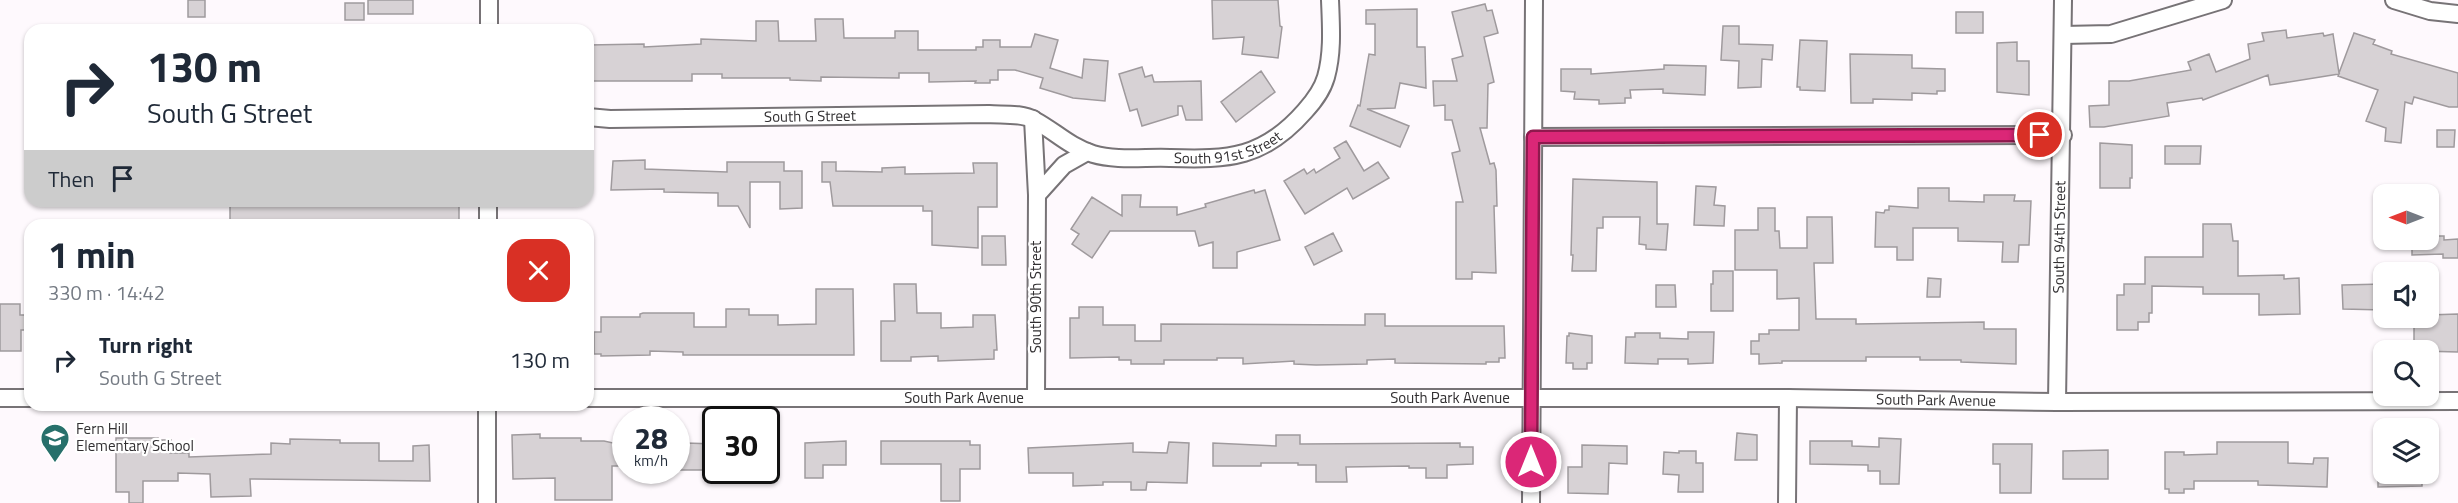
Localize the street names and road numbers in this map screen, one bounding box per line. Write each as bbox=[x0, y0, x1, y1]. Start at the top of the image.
street label: South G Street bbox=[764, 104, 857, 128]
street label: South 91st Street bbox=[1173, 125, 1287, 169]
street label: South 94th Street bbox=[2047, 180, 2071, 294]
street label: South 90th Street bbox=[1024, 240, 1047, 353]
street label: South Park Avenue bbox=[904, 386, 1024, 409]
street label: South Park Avenue bbox=[1390, 386, 1510, 409]
street label: South Park Avenue bbox=[1876, 387, 1996, 412]

